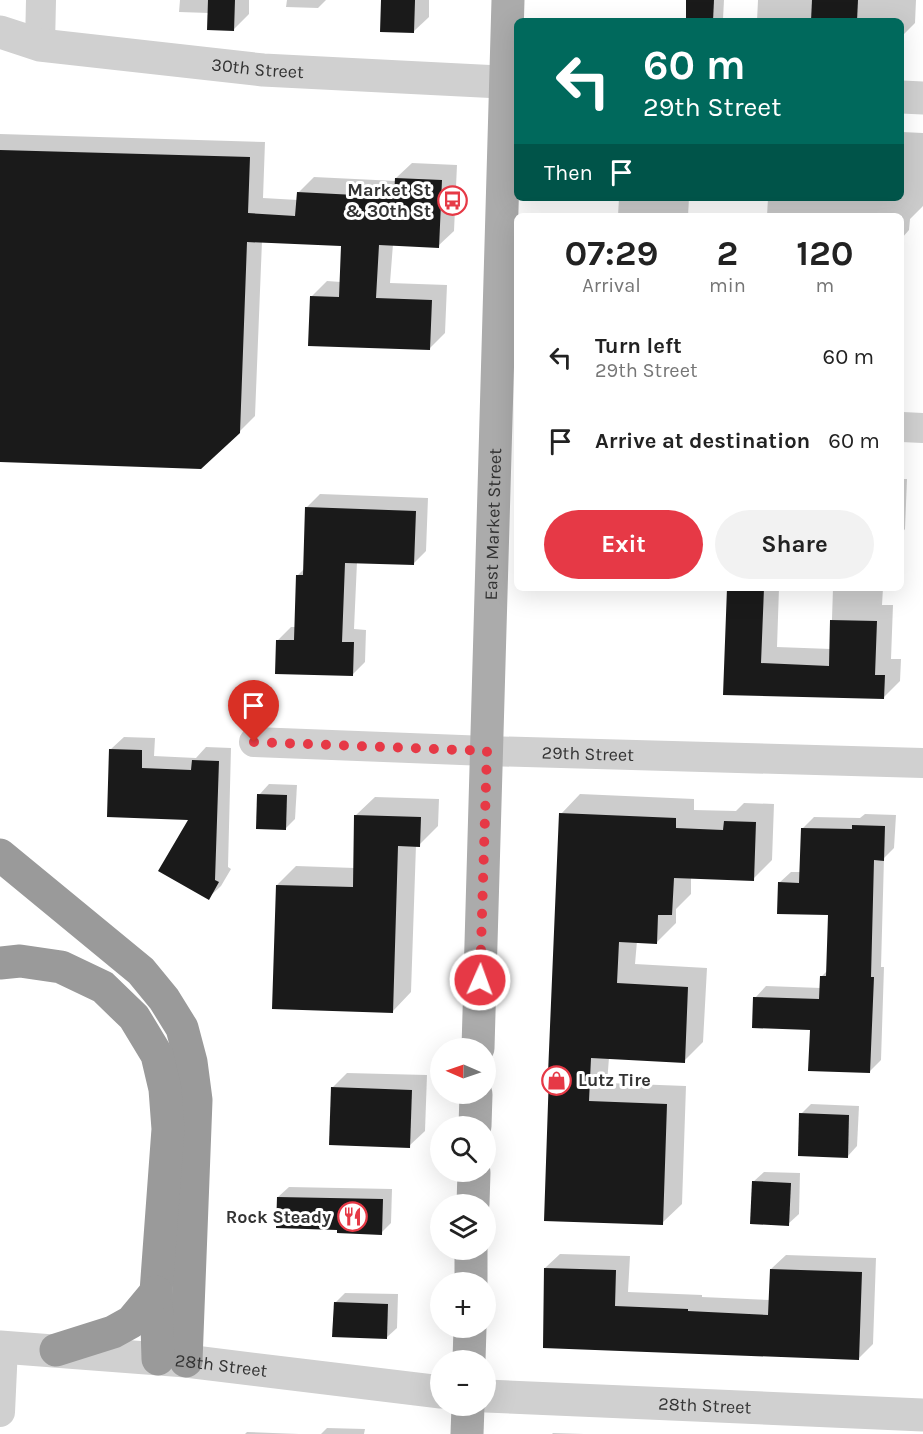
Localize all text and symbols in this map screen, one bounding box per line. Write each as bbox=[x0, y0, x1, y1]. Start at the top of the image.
text: 60 m bbox=[643, 40, 746, 90]
icon: left bbox=[544, 42, 622, 120]
street label: 30th Street bbox=[210, 53, 305, 83]
text: 29th Street bbox=[643, 91, 781, 123]
icon: arrive bbox=[605, 156, 638, 189]
text: Then bbox=[544, 160, 593, 186]
place label: Market St & 30th St bbox=[345, 179, 431, 222]
bus stop icon: Market St & 30th St bbox=[436, 184, 468, 216]
text: 07:29 bbox=[564, 232, 659, 274]
text: 2 bbox=[716, 232, 738, 274]
text: 120 bbox=[796, 232, 854, 274]
text: Arrival bbox=[582, 274, 641, 297]
text: min bbox=[709, 274, 746, 297]
text: m bbox=[815, 274, 834, 297]
text: Turn left bbox=[595, 333, 682, 359]
icon: left bbox=[544, 341, 577, 374]
text: 60 m bbox=[823, 344, 874, 370]
text: 29th Street bbox=[595, 359, 697, 382]
icon: arrive bbox=[544, 425, 577, 458]
text: Arrive at destination bbox=[595, 428, 810, 454]
text: 60 m bbox=[828, 428, 880, 454]
street label: East Market Street bbox=[480, 448, 506, 601]
button: Exit bbox=[544, 510, 703, 579]
button: Share bbox=[715, 510, 874, 579]
pin bbox=[228, 680, 279, 742]
icon: arrive bbox=[237, 689, 270, 722]
street label: 29th Street bbox=[541, 742, 634, 766]
position arrow bbox=[448, 948, 512, 1012]
north arrow bbox=[430, 1038, 496, 1104]
map controls bbox=[430, 1038, 496, 1416]
shop icon: Lutz Tire bbox=[541, 1064, 573, 1096]
place label: Lutz Tire bbox=[578, 1069, 651, 1091]
button: search bbox=[430, 1116, 496, 1182]
button: layers bbox=[430, 1194, 496, 1260]
restaurant icon: Rock Steady bbox=[336, 1201, 368, 1233]
place label: Rock Steady bbox=[226, 1206, 331, 1228]
button: + bbox=[430, 1272, 496, 1338]
street label: 28th Street bbox=[174, 1349, 269, 1382]
button: − bbox=[430, 1350, 496, 1416]
street label: 28th Street bbox=[658, 1393, 752, 1419]

